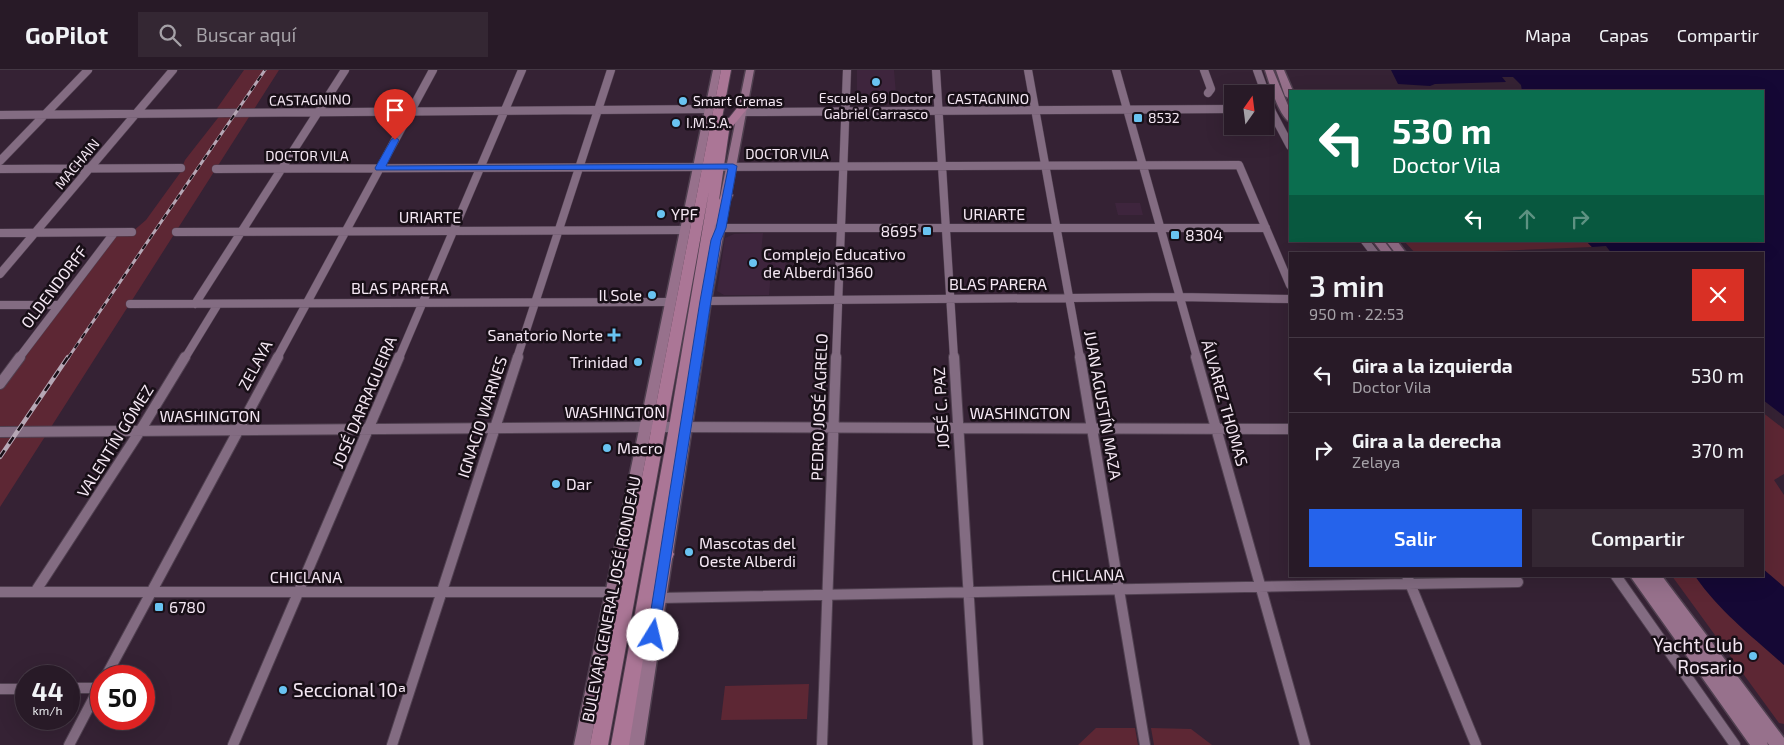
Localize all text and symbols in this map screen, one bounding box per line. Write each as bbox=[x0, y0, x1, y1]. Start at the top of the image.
search box bbox=[138, 12, 488, 57]
text: GoPilot bbox=[25, 20, 108, 49]
icon: search bbox=[156, 21, 184, 49]
text: Buscar aquí bbox=[196, 23, 296, 46]
text: Mapa bbox=[1525, 24, 1571, 46]
text: Capas bbox=[1599, 24, 1649, 46]
text: Compartir bbox=[1677, 24, 1759, 46]
marker: Escuela 69 Doctor Gabriel Carrasco bbox=[870, 76, 882, 88]
north arrow bbox=[1224, 85, 1274, 135]
map controls bbox=[1224, 85, 1274, 135]
pin bbox=[374, 89, 416, 140]
place label: Escuela 69 Doctor Gabriel Carrasco bbox=[819, 89, 934, 122]
street label: CASTAGNINO bbox=[269, 90, 351, 109]
street label: CASTAGNINO bbox=[947, 90, 1029, 107]
place label: Smart Cremas bbox=[693, 92, 783, 109]
marker: Smart Cremas bbox=[677, 95, 689, 107]
icon: arrive bbox=[381, 96, 409, 124]
place label: 8532 bbox=[1148, 109, 1180, 126]
text: 530 m bbox=[1392, 109, 1492, 151]
icon: left bbox=[1309, 110, 1374, 175]
marker: 8532 bbox=[1132, 112, 1144, 124]
place label: I.M.S.A. bbox=[686, 114, 731, 131]
marker: I.M.S.A. bbox=[670, 117, 682, 129]
street label: MACHAIN bbox=[51, 135, 103, 192]
street label: DOCTOR VILA bbox=[745, 145, 829, 162]
street label: DOCTOR VILA bbox=[265, 147, 349, 164]
text: Doctor Vila bbox=[1392, 151, 1501, 177]
place label: YPF bbox=[671, 204, 699, 223]
street label: URIARTE bbox=[963, 204, 1025, 223]
icon: left bbox=[1460, 205, 1488, 233]
icon: ahead bbox=[1513, 205, 1541, 233]
icon: right bbox=[1566, 205, 1594, 233]
street label: URIARTE bbox=[399, 207, 461, 226]
marker: YPF bbox=[655, 208, 667, 220]
place label: 8695 bbox=[880, 221, 917, 240]
marker: 8695 bbox=[921, 225, 933, 237]
place label: 8304 bbox=[1185, 225, 1223, 244]
marker: 8304 bbox=[1169, 229, 1181, 241]
street label: OLDENDORFF bbox=[16, 241, 91, 332]
place label: Complejo Educativo de Alberdi 1360 bbox=[763, 244, 906, 281]
marker: Complejo Educativo de Alberdi 1360 bbox=[747, 257, 759, 269]
text: 3 min bbox=[1309, 267, 1385, 303]
button: close bbox=[1692, 269, 1744, 321]
street label: BLAS PARERA bbox=[949, 274, 1047, 293]
street label: BLAS PARERA bbox=[351, 278, 449, 297]
place label: Il Sole bbox=[598, 285, 642, 304]
marker: Il Sole bbox=[646, 289, 658, 301]
text: 950 m · 22:53 bbox=[1309, 304, 1404, 323]
place label: Sanatorio Norte bbox=[487, 325, 603, 344]
marker: Sanatorio Norte bbox=[607, 328, 621, 342]
street label: JUAN AGUSTÍN MAZA bbox=[1081, 329, 1126, 481]
street label: JOSÉ DARRAGUEIRA bbox=[327, 333, 400, 471]
street label: PEDRO JOSÉ AGRELO bbox=[806, 333, 831, 481]
street label: ZELAYA bbox=[234, 337, 276, 393]
street label: ÁLVAREZ THOMAS bbox=[1198, 337, 1253, 468]
place label: Trinidad bbox=[569, 352, 628, 371]
street label: IGNACIO WARNES bbox=[453, 354, 510, 480]
text: Gira a la izquierda bbox=[1352, 354, 1513, 377]
marker: Trinidad bbox=[632, 356, 644, 368]
icon: left bbox=[1309, 361, 1337, 389]
text: 530 m bbox=[1691, 364, 1744, 387]
street label: JOSÉ C. PAZ bbox=[929, 367, 952, 449]
text: Doctor Vila bbox=[1352, 377, 1431, 396]
street label: VALENTÍN GÓMEZ bbox=[72, 381, 157, 500]
street label: WASHINGTON bbox=[565, 402, 665, 421]
street label: WASHINGTON bbox=[970, 403, 1070, 422]
street label: WASHINGTON bbox=[160, 406, 260, 425]
text: Gira a la derecha bbox=[1352, 429, 1501, 452]
icon: right bbox=[1309, 436, 1337, 464]
place label: Macro bbox=[617, 438, 663, 457]
text: 370 m bbox=[1691, 439, 1744, 462]
marker: Macro bbox=[601, 442, 613, 454]
text: Zelaya bbox=[1352, 452, 1400, 471]
place label: Dar bbox=[566, 474, 592, 493]
street label: BULEVAR GENERAL JOSÉ RONDEAU bbox=[577, 474, 644, 724]
marker: Dar bbox=[550, 478, 562, 490]
button: Salir bbox=[1309, 509, 1522, 567]
button: Compartir bbox=[1532, 509, 1744, 567]
place label: Mascotas del Oeste Alberdi bbox=[699, 533, 796, 570]
marker: Mascotas del Oeste Alberdi bbox=[683, 546, 695, 558]
street label: CHICLANA bbox=[1052, 564, 1124, 585]
street label: CHICLANA bbox=[270, 567, 342, 586]
place label: 6780 bbox=[169, 597, 206, 616]
marker: 6780 bbox=[153, 601, 165, 613]
position arrow bbox=[626, 608, 678, 660]
place label: Yacht Club Rosario bbox=[1653, 633, 1743, 678]
marker: Yacht Club Rosario bbox=[1747, 650, 1759, 662]
speed limit sign: 50 bbox=[90, 665, 155, 730]
text: 44 bbox=[32, 676, 63, 706]
place label: Seccional 10ª bbox=[293, 678, 406, 701]
marker: Seccional 10ª bbox=[277, 684, 289, 696]
text: km/h bbox=[33, 703, 62, 717]

